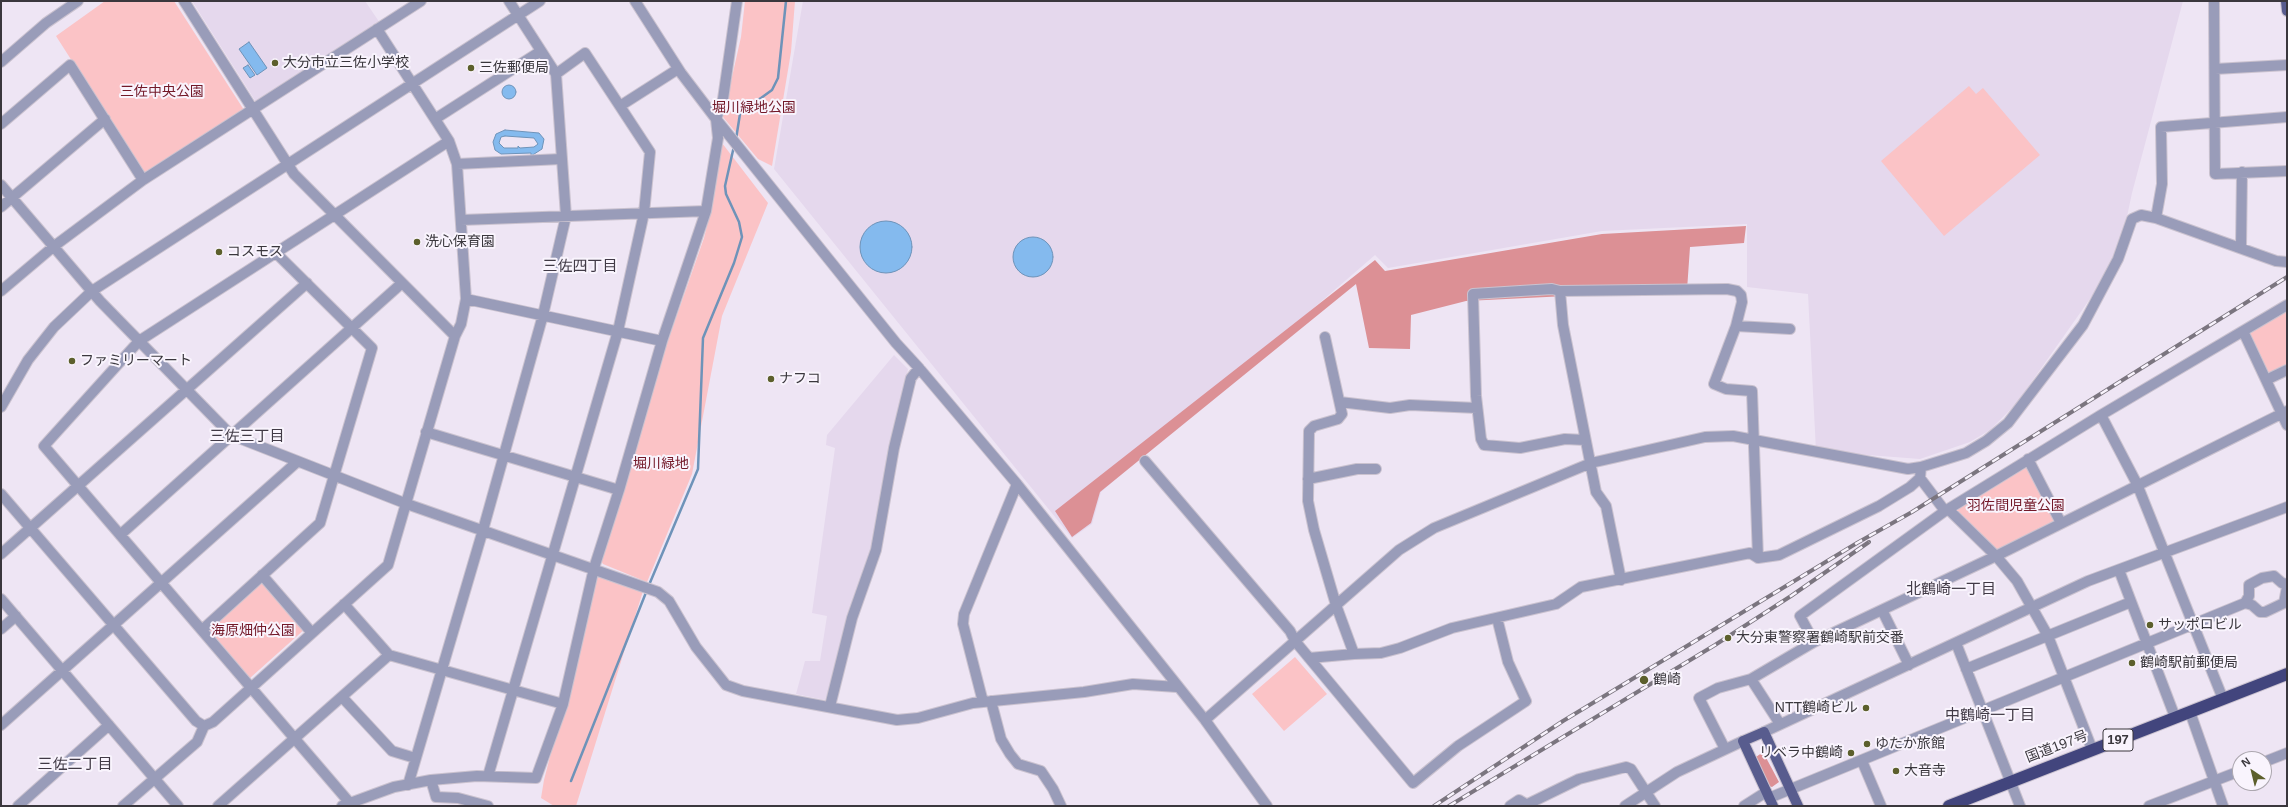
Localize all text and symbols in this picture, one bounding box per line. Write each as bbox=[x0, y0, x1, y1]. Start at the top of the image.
place label: 大分市立三佐小学校 bbox=[283, 55, 409, 71]
marker: 大分市立三佐小学校 bbox=[270, 58, 280, 68]
place label: 三佐郵便局 bbox=[479, 60, 549, 76]
marker: 三佐郵便局 bbox=[466, 63, 476, 73]
park label: 三佐中央公園 bbox=[120, 84, 204, 100]
park label: 堀川緑地公園 bbox=[712, 100, 796, 116]
place label: 洗心保育園 bbox=[425, 234, 495, 250]
marker: 洗心保育園 bbox=[412, 237, 422, 247]
place label: コスモス bbox=[227, 244, 283, 260]
marker: コスモス bbox=[214, 247, 224, 257]
district label: 三佐四丁目 bbox=[543, 258, 617, 276]
place label: ファミリーマート bbox=[80, 353, 192, 369]
marker: ファミリーマート bbox=[67, 356, 77, 366]
place label: ナフコ bbox=[779, 371, 821, 387]
marker: ナフコ bbox=[766, 374, 776, 384]
district label: 三佐三丁目 bbox=[210, 428, 284, 446]
park label: 堀川緑地 bbox=[633, 456, 689, 472]
park label: 羽佐間児童公園 bbox=[1967, 498, 2065, 514]
district label: 北鶴崎一丁目 bbox=[1906, 581, 1996, 599]
place label: サッポロビル bbox=[2158, 617, 2242, 633]
marker: サッポロビル bbox=[2145, 620, 2155, 630]
park label: 海原畑仲公園 bbox=[211, 623, 295, 639]
place label: 大分東警察署鶴崎駅前交番 bbox=[1736, 630, 1904, 646]
marker: 大分東警察署鶴崎駅前交番 bbox=[1723, 633, 1733, 643]
place label: 鶴崎駅前郵便局 bbox=[2140, 655, 2238, 671]
marker: 鶴崎駅前郵便局 bbox=[2127, 658, 2137, 668]
place label: 鶴崎 bbox=[1653, 672, 1681, 688]
marker: 鶴崎 bbox=[1638, 674, 1650, 686]
place label: NTT鶴崎ビル bbox=[1775, 700, 1858, 716]
marker: NTT鶴崎ビル bbox=[1861, 703, 1871, 713]
district label: 中鶴崎一丁目 bbox=[1945, 707, 2035, 725]
street label: 国道197号 bbox=[2023, 727, 2091, 767]
road number: 197 bbox=[2103, 729, 2133, 751]
place label: ゆたか旅館 bbox=[1875, 736, 1945, 752]
marker: ゆたか旅館 bbox=[1862, 739, 1872, 749]
place label: リベラ中鶴崎 bbox=[1759, 745, 1843, 761]
marker: リベラ中鶴崎 bbox=[1846, 748, 1856, 758]
north arrow bbox=[2232, 751, 2272, 791]
text: N bbox=[2239, 755, 2252, 769]
district label: 三佐二丁目 bbox=[38, 756, 112, 774]
place label: 大音寺 bbox=[1904, 763, 1946, 779]
marker: 大音寺 bbox=[1891, 766, 1901, 776]

